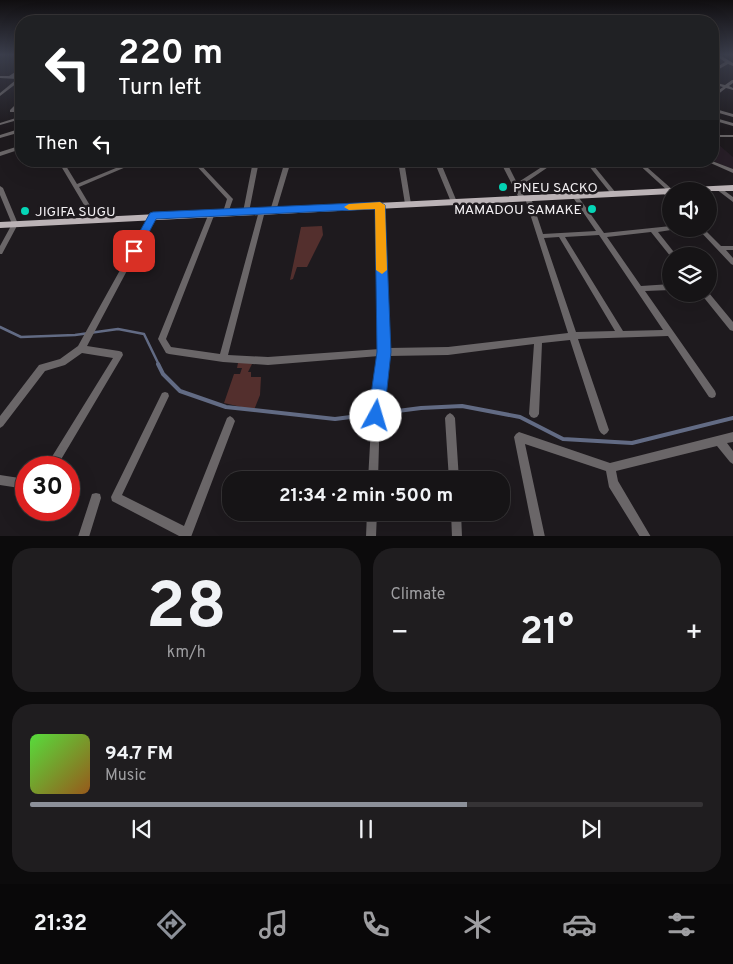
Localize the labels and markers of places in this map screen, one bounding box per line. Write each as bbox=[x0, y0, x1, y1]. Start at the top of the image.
place label: PNEU SACKO bbox=[513, 180, 598, 197]
marker: PNEU SACKO bbox=[497, 181, 509, 193]
place label: MAMADOU SAMAKE bbox=[454, 202, 582, 219]
marker: MAMADOU SAMAKE bbox=[586, 203, 598, 215]
place label: JIGIFA SUGU bbox=[35, 204, 116, 221]
marker: JIGIFA SUGU bbox=[19, 205, 31, 217]
pin bbox=[113, 230, 155, 272]

